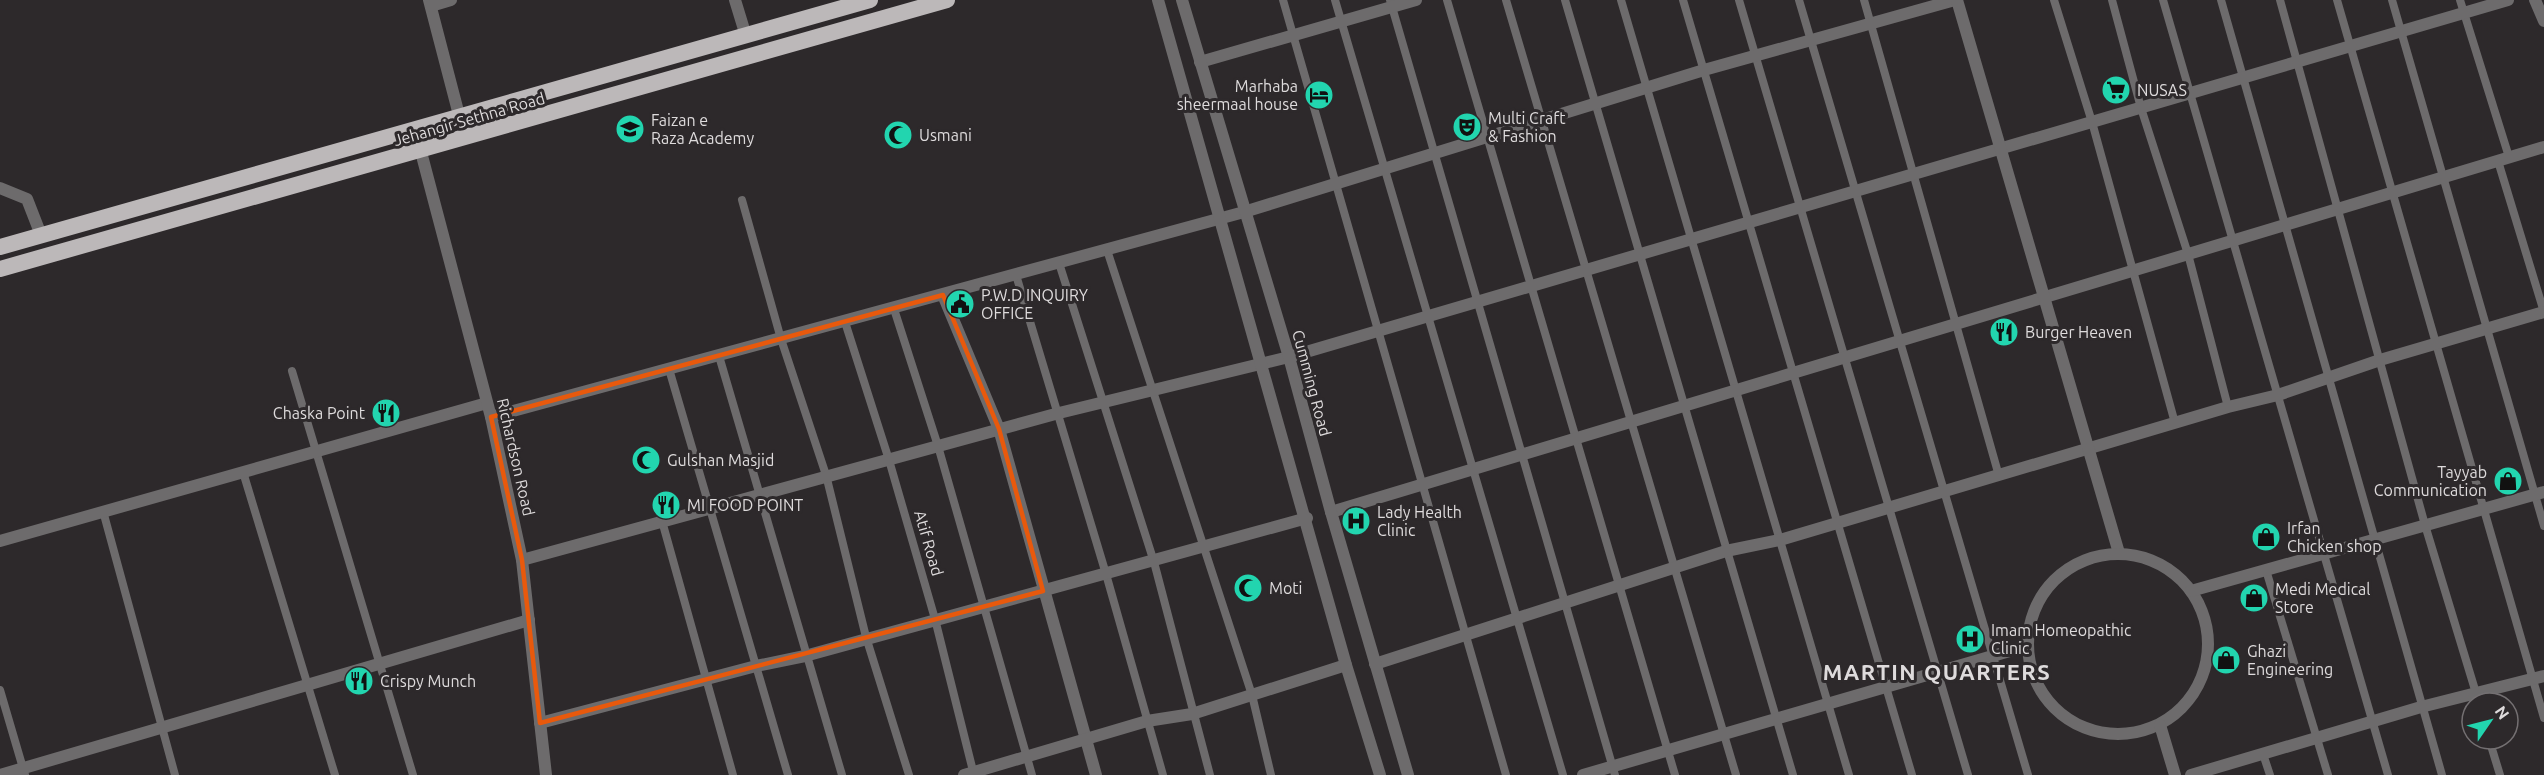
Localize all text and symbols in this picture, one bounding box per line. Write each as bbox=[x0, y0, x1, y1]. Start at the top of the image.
supermarket icon: NUSAS bbox=[2100, 74, 2132, 106]
place label: Marhaba sheermaal house bbox=[1177, 77, 1298, 113]
hotel icon: Marhaba sheermaal house bbox=[1303, 79, 1335, 111]
place label: NUSAS bbox=[2137, 81, 2187, 99]
street label: Jehangir Sethna Road bbox=[391, 89, 547, 149]
place label: Multi Craft & Fashion bbox=[1488, 109, 1566, 145]
place label: Faizan e Raza Academy bbox=[651, 111, 754, 147]
theatre icon: Multi Craft & Fashion bbox=[1451, 111, 1483, 143]
school or university icon: Faizan e Raza Academy bbox=[614, 113, 646, 145]
mosque icon: Usmani bbox=[882, 119, 914, 151]
place label: Usmani bbox=[919, 126, 972, 144]
place label: P.W.D INQUIRY OFFICE bbox=[981, 286, 1089, 322]
public building icon: P.W.D INQUIRY OFFICE bbox=[944, 288, 976, 320]
restaurant icon: Burger Heaven bbox=[1988, 316, 2020, 348]
place label: Burger Heaven bbox=[2025, 323, 2132, 341]
street label: Cumming Road bbox=[1289, 328, 1335, 438]
street label: Richardson Road bbox=[494, 396, 538, 518]
restaurant icon: Chaska Point bbox=[370, 397, 402, 429]
place label: Chaska Point bbox=[273, 404, 366, 422]
mosque icon: Gulshan Masjid bbox=[630, 444, 662, 476]
place label: Gulshan Masjid bbox=[667, 451, 774, 469]
place label: Tayyab Communication bbox=[2374, 463, 2487, 499]
shop icon: Tayyab Communication bbox=[2492, 465, 2524, 497]
restaurant icon: MI FOOD POINT bbox=[650, 489, 682, 521]
place label: MI FOOD POINT bbox=[687, 496, 803, 514]
place label: Lady Health Clinic bbox=[1377, 503, 1462, 539]
hospital icon: Lady Health Clinic bbox=[1340, 505, 1372, 537]
street label: Atif Road bbox=[911, 508, 947, 578]
place label: Irfan Chicken shop bbox=[2287, 519, 2382, 555]
shop icon: Irfan Chicken shop bbox=[2250, 521, 2282, 553]
mosque icon: Moti bbox=[1232, 572, 1264, 604]
place label: Moti bbox=[1269, 579, 1302, 597]
place label: Medi Medical Store bbox=[2275, 580, 2370, 616]
shop icon: Medi Medical Store bbox=[2238, 582, 2270, 614]
place label: Imam Homeopathic Clinic bbox=[1991, 621, 2132, 657]
hospital icon: Imam Homeopathic Clinic bbox=[1954, 623, 1986, 655]
place label: Ghazi Engineering bbox=[2247, 642, 2333, 678]
shop icon: Ghazi Engineering bbox=[2210, 644, 2242, 676]
district label: MARTIN QUARTERS bbox=[1823, 659, 2051, 684]
restaurant icon: Crispy Munch bbox=[343, 665, 375, 697]
place label: Crispy Munch bbox=[380, 672, 476, 690]
north arrow bbox=[2460, 691, 2520, 751]
text: N bbox=[2491, 702, 2513, 722]

